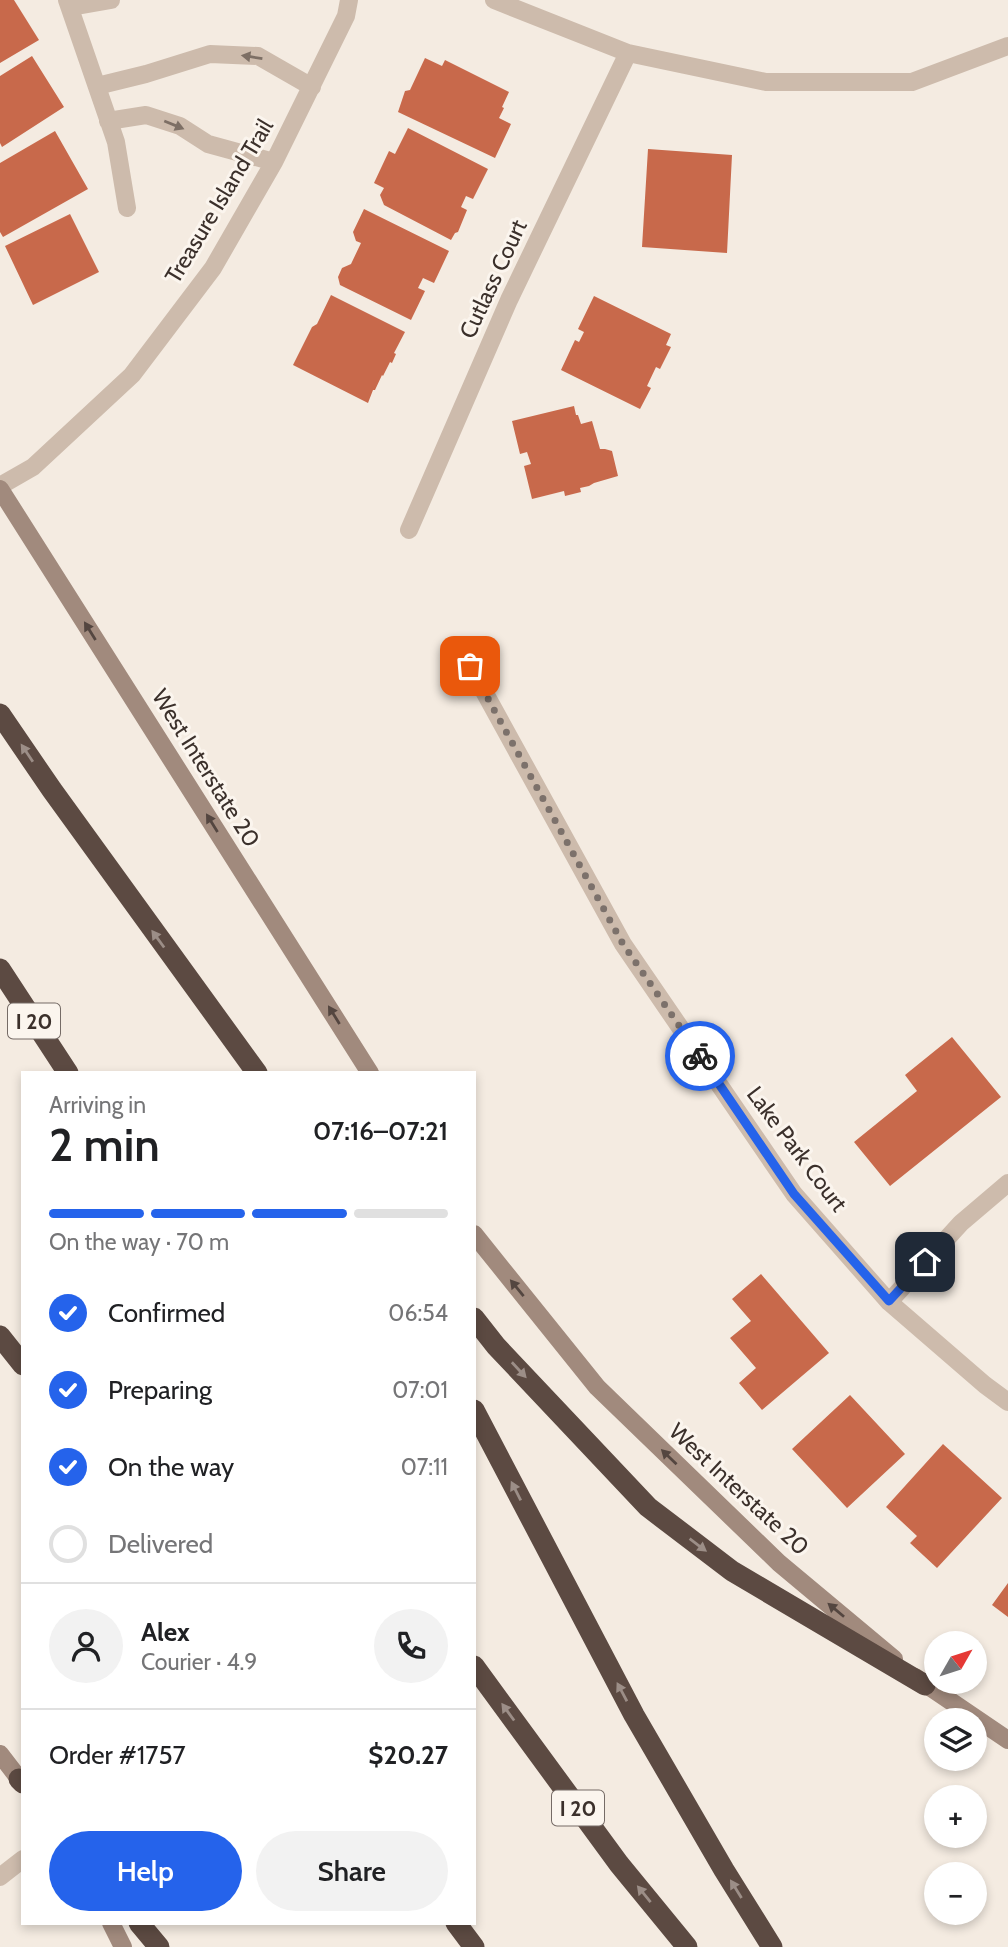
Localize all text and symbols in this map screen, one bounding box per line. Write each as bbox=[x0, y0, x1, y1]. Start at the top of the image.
one-way arrow bbox=[240, 51, 262, 62]
street label: Treasure Island Trail bbox=[159, 113, 279, 288]
one-way arrow bbox=[164, 120, 185, 131]
street label: Cutlass Court bbox=[453, 215, 533, 343]
one-way arrow bbox=[83, 622, 97, 640]
pin bbox=[440, 636, 500, 696]
icon: bag bbox=[451, 647, 489, 685]
street label: West Interstate 20 bbox=[146, 684, 266, 852]
one-way arrow bbox=[20, 744, 34, 762]
one-way arrow bbox=[205, 813, 218, 833]
one-way arrow bbox=[152, 930, 166, 948]
road number: I 20 bbox=[8, 1004, 60, 1038]
one-way arrow bbox=[327, 1006, 340, 1025]
courier bbox=[665, 1021, 735, 1091]
icon: bike bbox=[681, 1037, 719, 1075]
street label: Lake Park Court bbox=[741, 1081, 853, 1217]
text: Arriving in bbox=[49, 1091, 146, 1119]
text: 07:16–07:21 bbox=[313, 1115, 448, 1147]
text: 2 min bbox=[49, 1117, 160, 1173]
text: On the way · 70 m bbox=[49, 1228, 229, 1256]
pin bbox=[895, 1232, 955, 1292]
icon: home bbox=[906, 1243, 944, 1281]
one-way arrow bbox=[510, 1279, 525, 1297]
icon: check bbox=[49, 1294, 87, 1332]
text: Confirmed bbox=[108, 1297, 225, 1329]
text: 06:54 bbox=[388, 1299, 448, 1327]
one-way arrow bbox=[510, 1361, 526, 1378]
icon: check bbox=[49, 1371, 87, 1409]
text: Preparing bbox=[108, 1374, 212, 1406]
text: 07:01 bbox=[392, 1376, 448, 1404]
street label: West Interstate 20 bbox=[663, 1417, 815, 1561]
icon: check bbox=[49, 1448, 87, 1486]
one-way arrow bbox=[661, 1449, 678, 1465]
text: On the way bbox=[108, 1451, 234, 1483]
text: 07:11 bbox=[401, 1453, 448, 1481]
one-way arrow bbox=[511, 1481, 522, 1501]
text: Delivered bbox=[108, 1528, 213, 1560]
one-way arrow bbox=[689, 1538, 707, 1553]
one-way arrow bbox=[828, 1603, 846, 1618]
button: person bbox=[49, 1609, 123, 1683]
button: phone bbox=[374, 1609, 448, 1683]
text: Alex bbox=[141, 1616, 190, 1648]
north arrow bbox=[924, 1631, 987, 1694]
map controls bbox=[924, 1631, 987, 1925]
text: Courier · 4.9 bbox=[141, 1648, 257, 1676]
one-way arrow bbox=[616, 1682, 628, 1702]
one-way arrow bbox=[501, 1703, 515, 1721]
button: layers bbox=[924, 1708, 987, 1771]
text: Order #1757 bbox=[49, 1739, 186, 1771]
text: $20.27 bbox=[368, 1739, 448, 1771]
button: + bbox=[924, 1785, 987, 1848]
road number: I 20 bbox=[552, 1790, 604, 1826]
button: Help bbox=[49, 1831, 242, 1911]
button: Share bbox=[256, 1831, 448, 1911]
button: − bbox=[924, 1862, 987, 1925]
one-way arrow bbox=[730, 1879, 742, 1898]
one-way arrow bbox=[636, 1886, 651, 1904]

